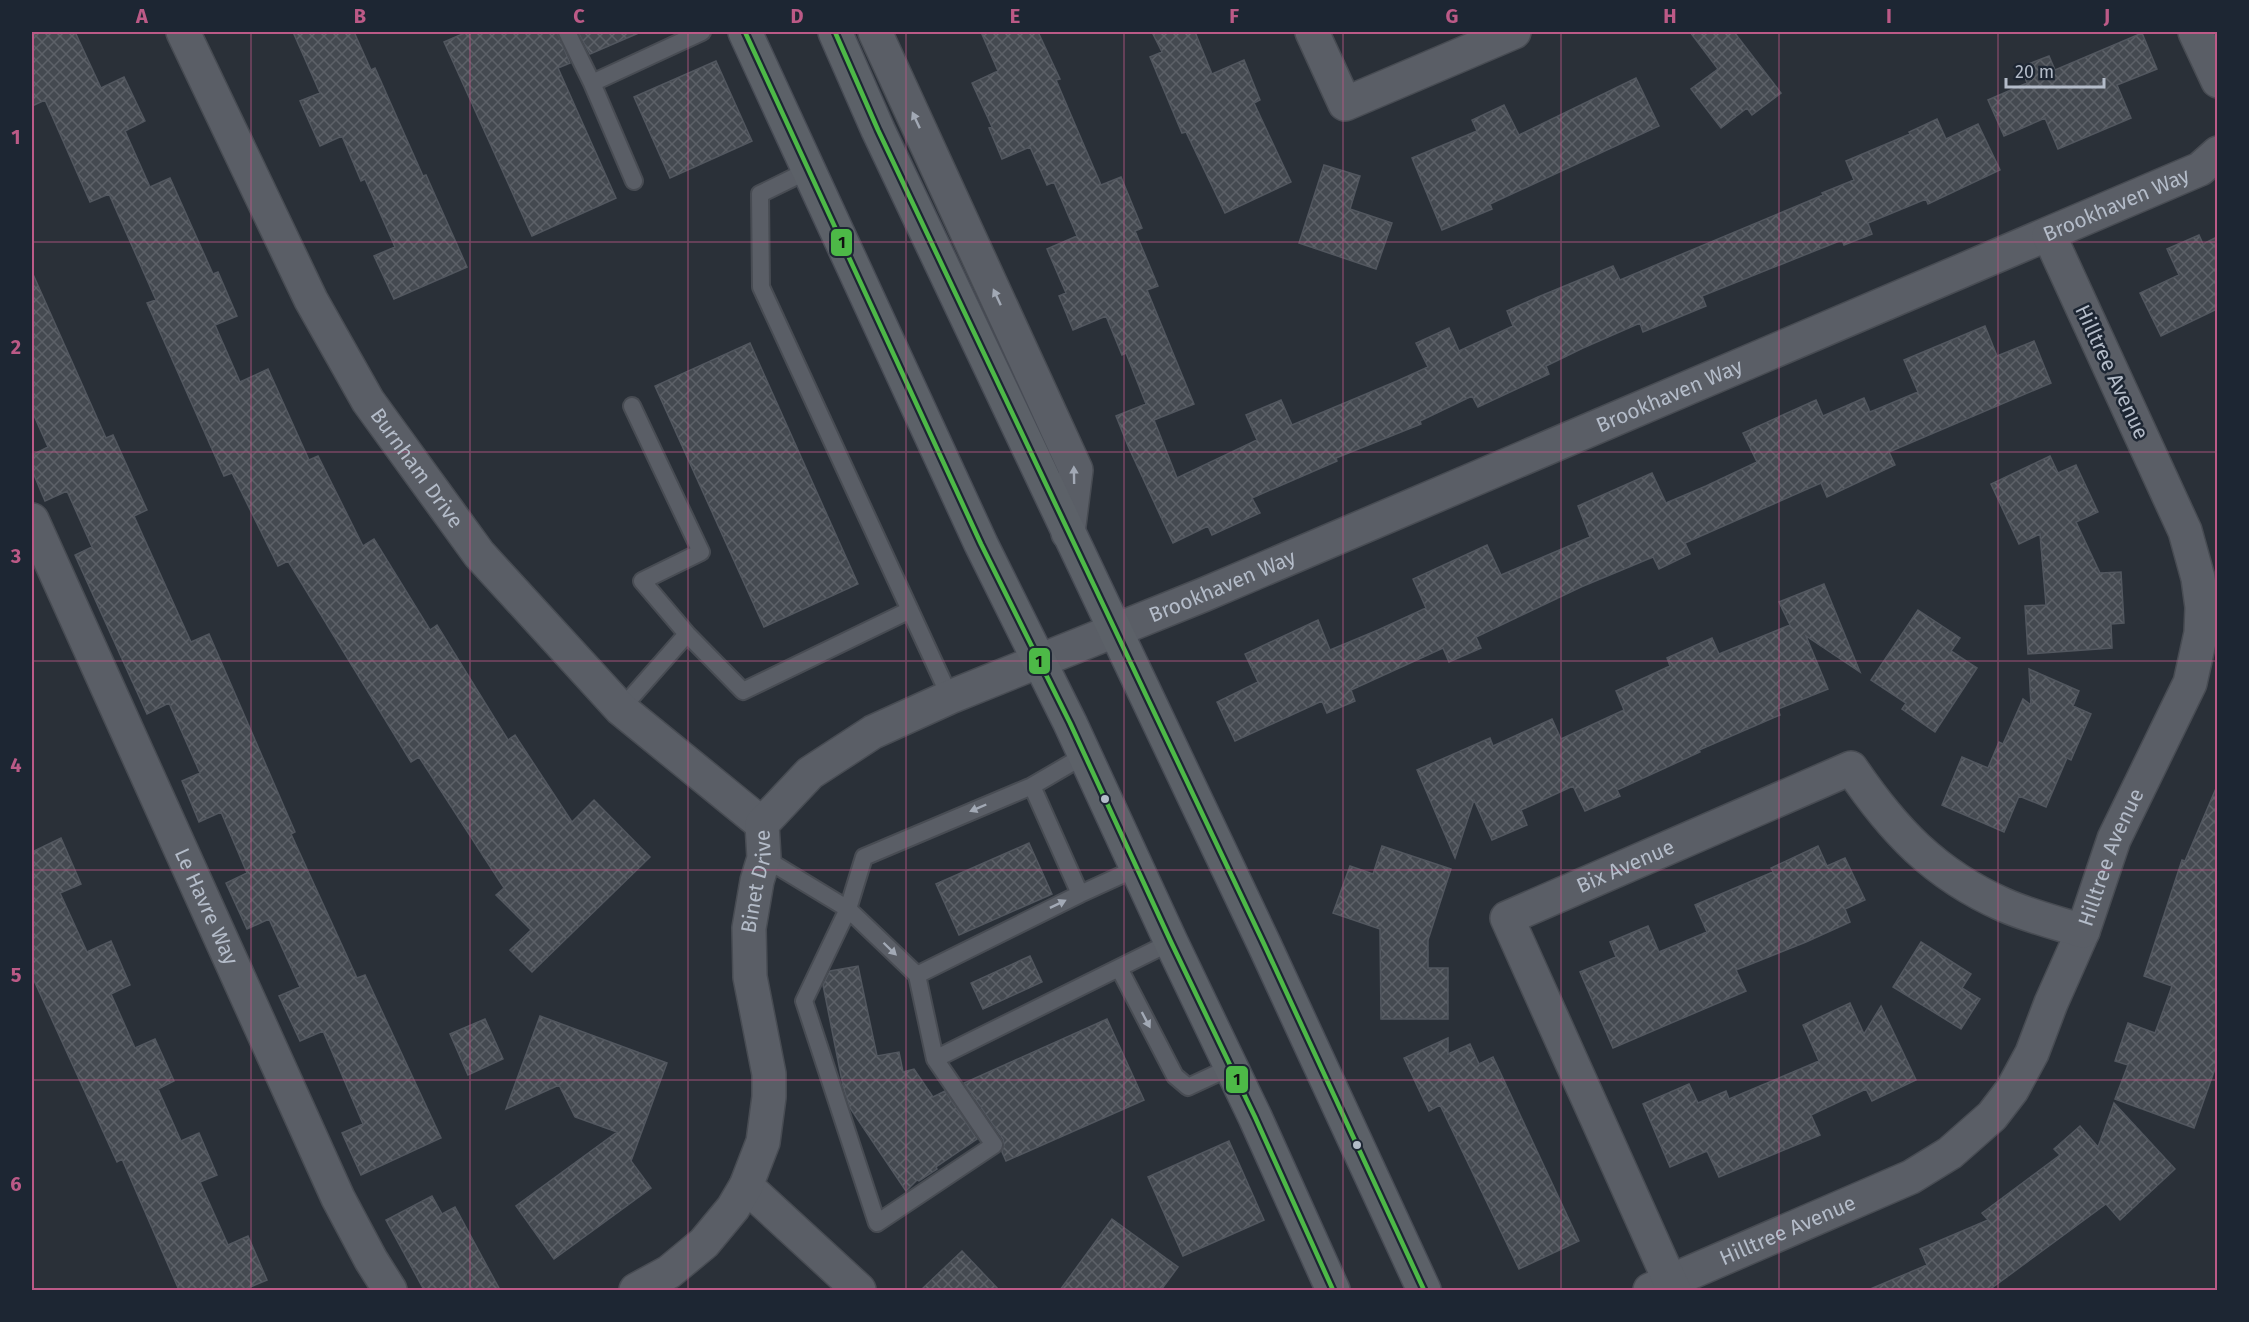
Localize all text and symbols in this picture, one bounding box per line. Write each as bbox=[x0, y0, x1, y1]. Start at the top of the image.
text: A bbox=[135, 4, 149, 28]
text: B bbox=[354, 4, 366, 28]
text: C bbox=[573, 4, 585, 28]
text: D bbox=[790, 4, 804, 28]
text: E bbox=[1010, 4, 1020, 28]
text: F bbox=[1229, 4, 1239, 28]
text: G bbox=[1446, 4, 1458, 28]
text: H bbox=[1663, 4, 1677, 28]
text: I bbox=[1886, 4, 1892, 28]
text: J bbox=[2103, 4, 2110, 28]
scale bar bbox=[2006, 51, 2104, 89]
text: 20 m bbox=[2015, 61, 2054, 83]
one-way arrow bbox=[911, 111, 920, 128]
text: 1 bbox=[11, 125, 21, 149]
street label: Brookhaven Way bbox=[2039, 162, 2194, 248]
line badge: 1 bbox=[830, 228, 853, 257]
text: 1 bbox=[838, 233, 846, 252]
one-way arrow bbox=[992, 289, 1001, 306]
street label: Hilltree Avenue bbox=[2069, 300, 2155, 444]
text: 2 bbox=[11, 335, 21, 359]
street label: Brookhaven Way bbox=[1592, 353, 1747, 438]
street label: Burnham Drive bbox=[365, 403, 469, 533]
one-way arrow bbox=[1069, 465, 1079, 484]
text: 3 bbox=[10, 544, 21, 568]
street label: Brookhaven Way bbox=[1145, 544, 1300, 628]
line badge: 1 bbox=[1028, 647, 1051, 675]
text: 1 bbox=[1035, 652, 1043, 671]
text: 4 bbox=[10, 753, 22, 777]
street label: Hilltree Avenue bbox=[2073, 784, 2150, 930]
unlabelled marker bbox=[1099, 793, 1111, 805]
one-way arrow bbox=[969, 804, 987, 814]
street label: Binet Drive bbox=[735, 829, 777, 935]
street label: Bix Avenue bbox=[1572, 834, 1678, 899]
street label: Le Havre Way bbox=[169, 844, 244, 970]
one-way arrow bbox=[1050, 900, 1067, 909]
one-way arrow bbox=[882, 942, 897, 955]
text: 5 bbox=[11, 963, 22, 987]
one-way arrow bbox=[1141, 1012, 1151, 1029]
line badge: 1 bbox=[1225, 1065, 1249, 1094]
text: 1 bbox=[1233, 1070, 1241, 1089]
unlabelled marker bbox=[1351, 1139, 1363, 1151]
text: 6 bbox=[10, 1172, 22, 1196]
street label: Hilltree Avenue bbox=[1716, 1190, 1860, 1271]

